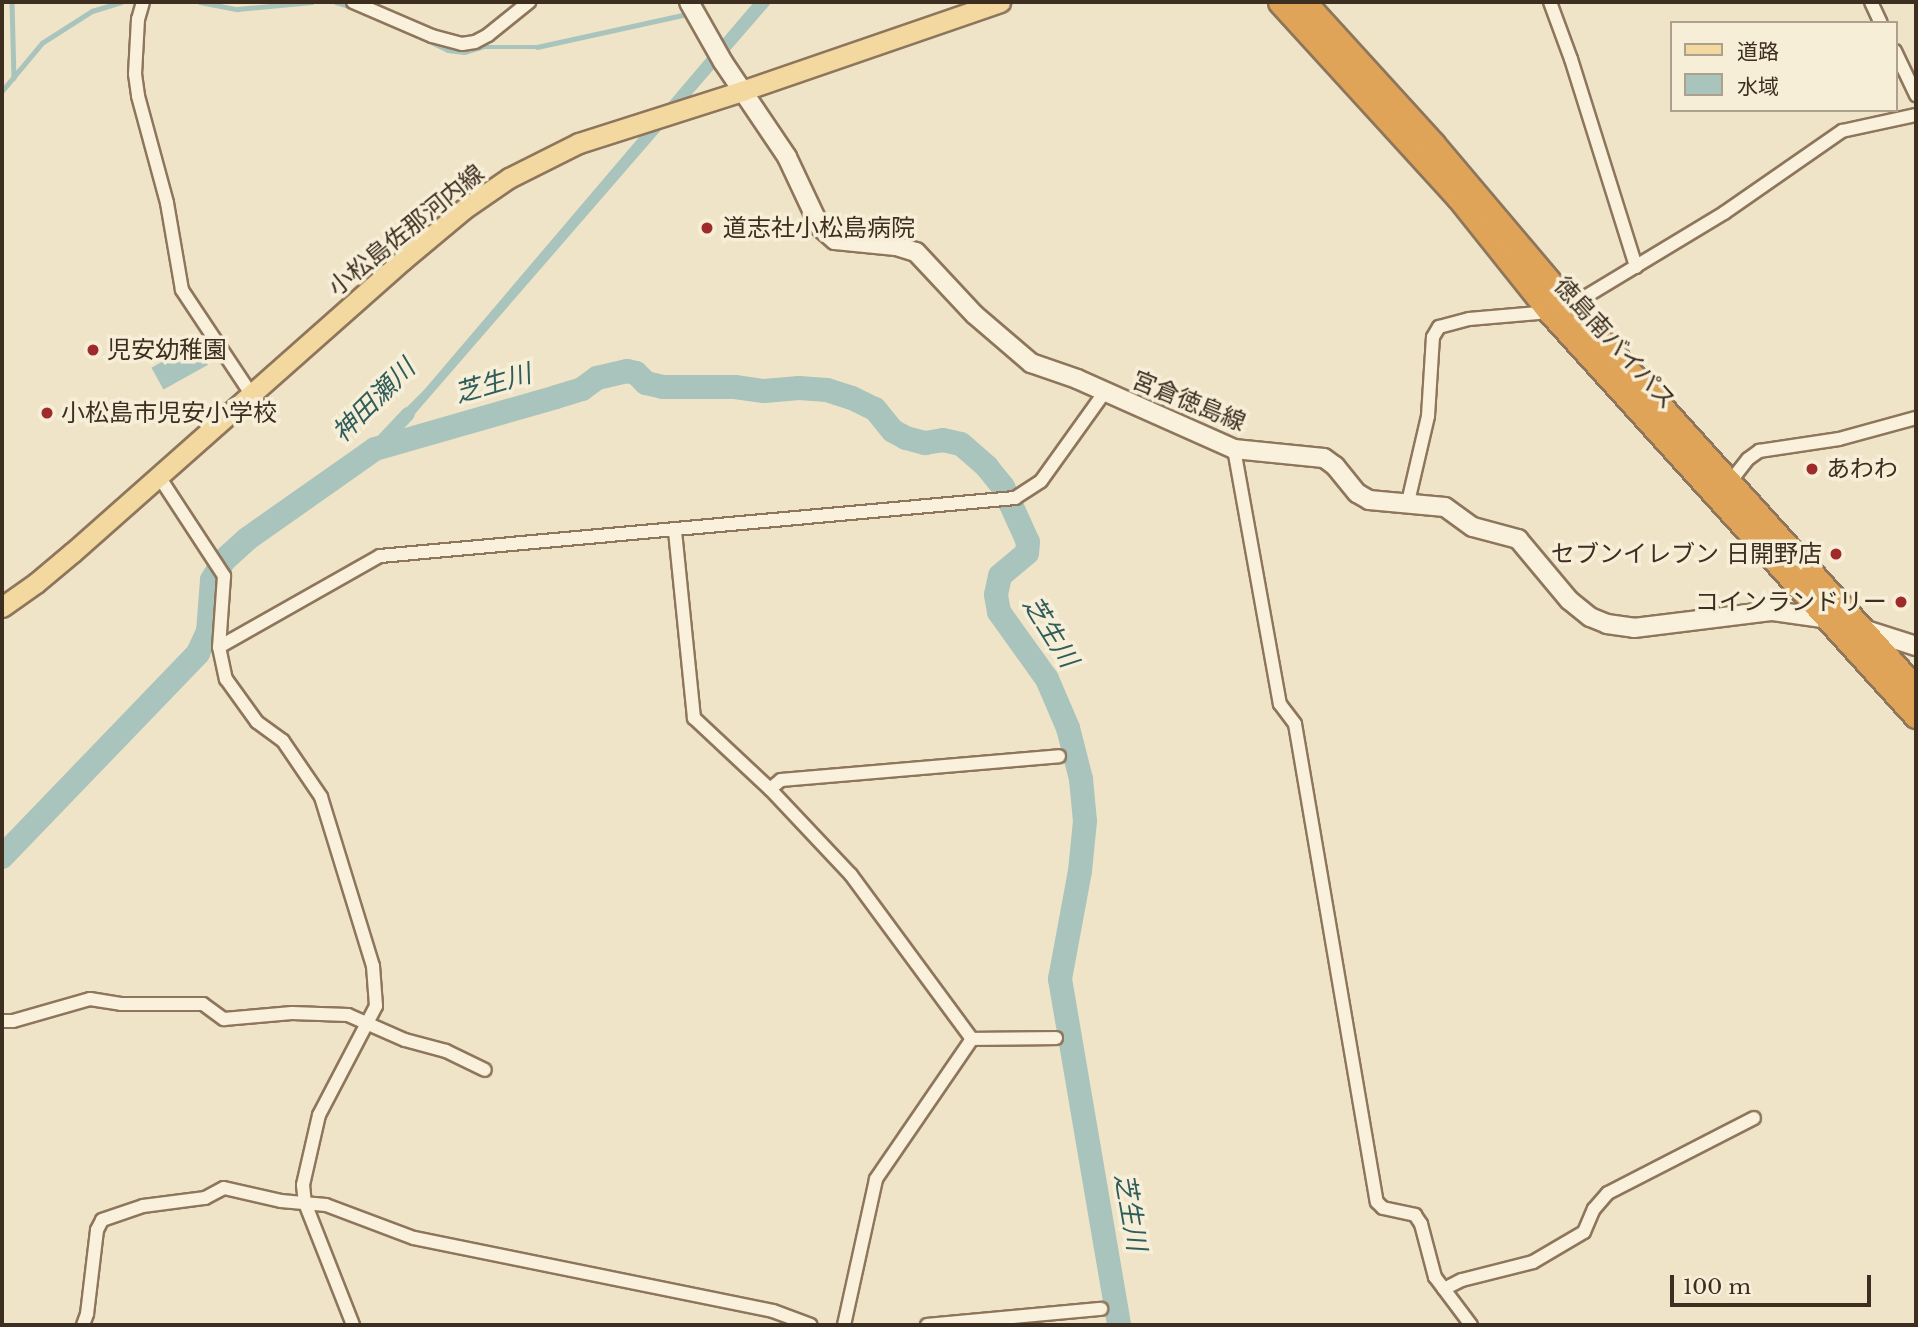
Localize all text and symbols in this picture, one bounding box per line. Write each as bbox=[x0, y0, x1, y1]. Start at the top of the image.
legend bbox=[1670, 21, 1897, 112]
text: 道路 bbox=[1737, 39, 1779, 65]
text: 水域 bbox=[1737, 74, 1779, 100]
street label: 小松島佐那河内線 bbox=[322, 158, 490, 302]
place label: 道志社小松島病院 bbox=[723, 214, 915, 242]
marker: 道志社小松島病院 bbox=[697, 218, 717, 238]
street label: 徳島南バイパス bbox=[1548, 271, 1682, 415]
place label: 児安幼稚園 bbox=[107, 336, 227, 364]
marker: 児安幼稚園 bbox=[85, 342, 101, 358]
water label: 神田瀬川 bbox=[326, 353, 422, 449]
water label: 芝生川 bbox=[451, 358, 535, 410]
street label: 宮倉徳島線 bbox=[1128, 365, 1250, 437]
place label: 小松島市児安小学校 bbox=[61, 399, 277, 427]
marker: 小松島市児安小学校 bbox=[39, 405, 55, 421]
place label: あわわ bbox=[1826, 455, 1898, 483]
marker: あわわ bbox=[1804, 461, 1820, 477]
place label: セブンイレブン 日開野店 bbox=[1551, 540, 1822, 568]
marker: セブンイレブン 日開野店 bbox=[1828, 546, 1844, 562]
place label: コインランドリー bbox=[1695, 588, 1887, 616]
water label: 芝生川 bbox=[1016, 591, 1084, 673]
marker: コインランドリー bbox=[1893, 594, 1909, 610]
water label: 芝生川 bbox=[1108, 1171, 1152, 1253]
scale bar bbox=[1673, 1260, 1874, 1304]
text: 100 m bbox=[1683, 1274, 1751, 1300]

